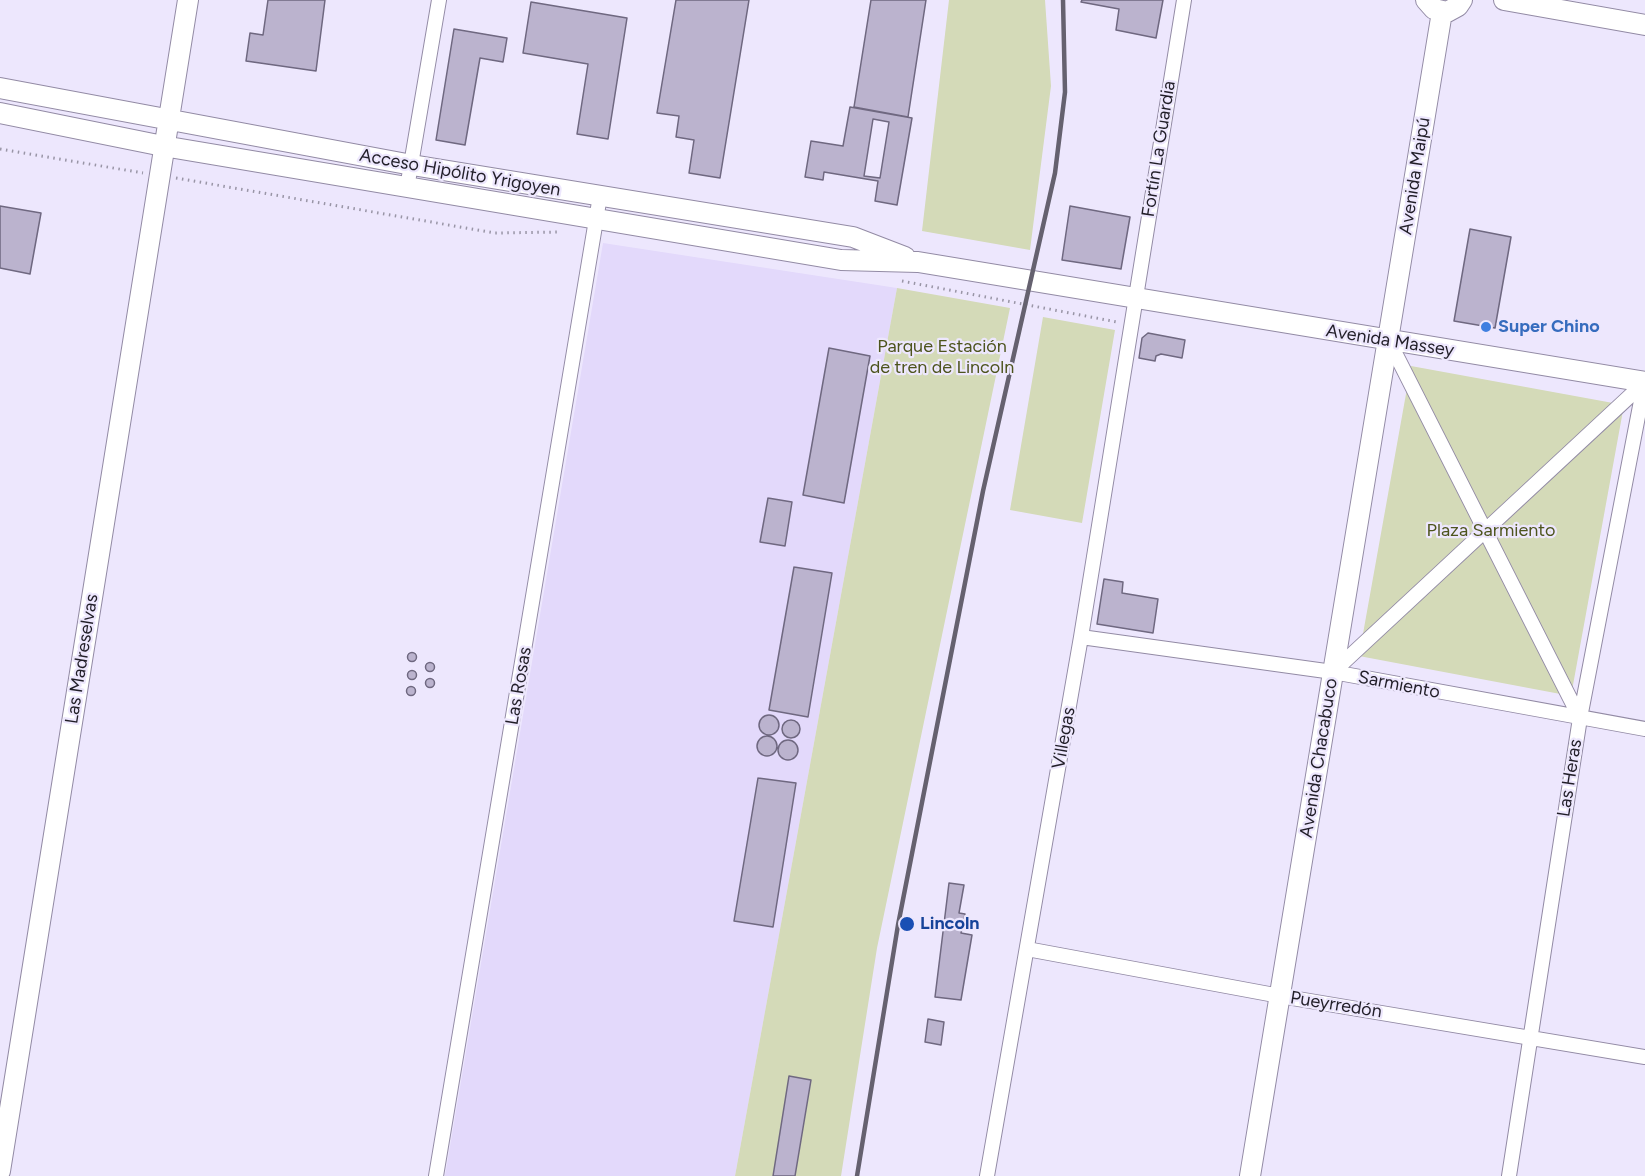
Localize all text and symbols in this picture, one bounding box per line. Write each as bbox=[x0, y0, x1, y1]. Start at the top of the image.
street label: Fortín La Guardia bbox=[1138, 79, 1180, 219]
street label: Avenida Maipú bbox=[1395, 116, 1435, 236]
street label: Acceso Hipólito Yrigoyen bbox=[358, 145, 562, 201]
place label: Super Chino bbox=[1498, 316, 1600, 338]
street label: Avenida Massey bbox=[1324, 320, 1456, 362]
marker: Super Chino bbox=[1479, 320, 1493, 334]
park label: Parque Estación de tren de Lincoln bbox=[870, 336, 1014, 378]
park label: Plaza Sarmiento bbox=[1427, 520, 1555, 542]
street label: Las Madreselvas bbox=[61, 593, 103, 725]
street label: Las Rosas bbox=[502, 645, 536, 727]
street label: Sarmiento bbox=[1356, 666, 1442, 704]
street label: Avenida Chacabuco bbox=[1296, 677, 1342, 839]
street label: Villegas bbox=[1048, 705, 1080, 771]
street label: Las Heras bbox=[1553, 738, 1587, 818]
place label: Lincoln bbox=[920, 913, 980, 935]
marker: Lincoln bbox=[898, 915, 916, 933]
street label: Pueyrredón bbox=[1289, 987, 1383, 1023]

